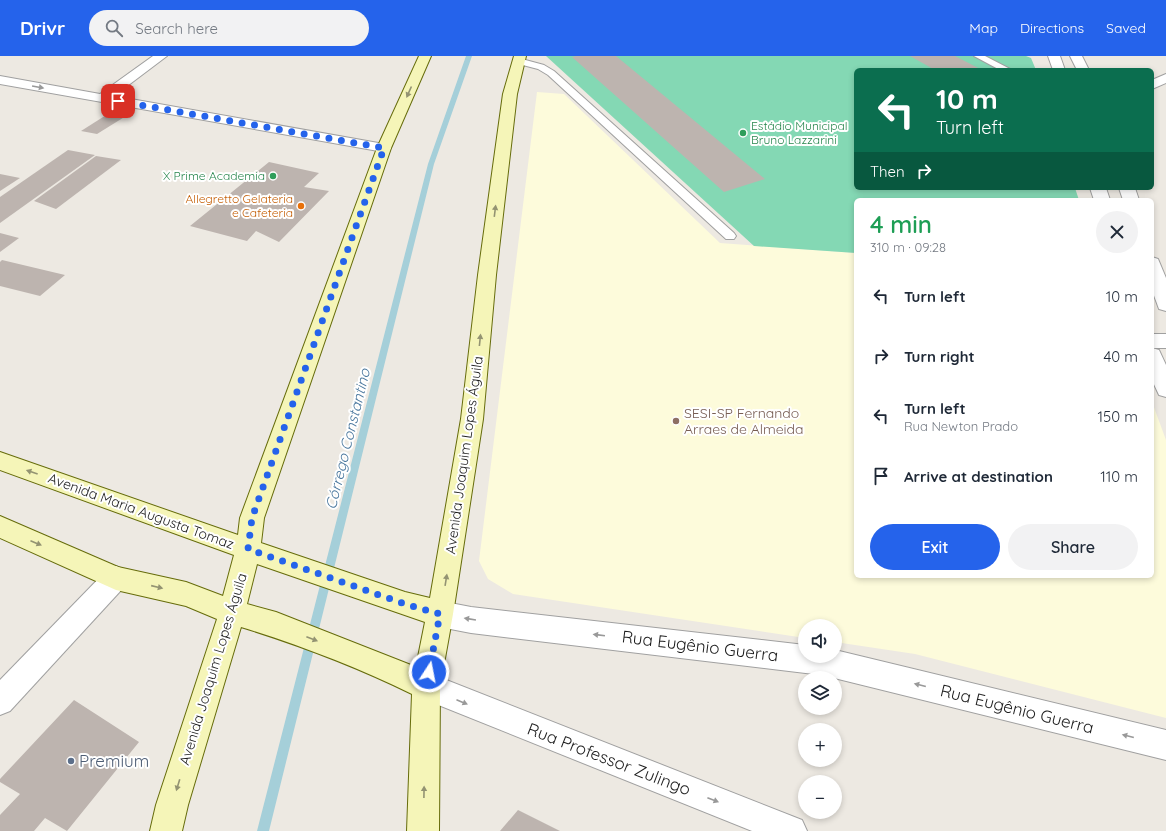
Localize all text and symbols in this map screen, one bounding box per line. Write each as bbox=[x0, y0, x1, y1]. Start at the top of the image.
search box bbox=[89, 10, 369, 46]
text: Drivr bbox=[20, 16, 65, 40]
icon: search bbox=[103, 17, 125, 39]
text: Search here bbox=[135, 19, 218, 38]
text: Map bbox=[969, 19, 998, 37]
text: Directions bbox=[1020, 19, 1084, 37]
text: Saved bbox=[1106, 19, 1146, 37]
text: 10 m bbox=[936, 81, 998, 116]
one-way arrow bbox=[32, 84, 44, 90]
pin bbox=[101, 84, 135, 118]
icon: left bbox=[870, 84, 922, 136]
one-way arrow bbox=[406, 86, 412, 97]
icon: arrive bbox=[107, 90, 129, 112]
text: Turn left bbox=[936, 116, 1004, 139]
place label: Estádio Municipal Bruno Lazzarini bbox=[751, 118, 848, 147]
marker: Estádio Municipal Bruno Lazzarini bbox=[738, 128, 748, 138]
icon: right bbox=[913, 160, 935, 182]
text: Then bbox=[870, 162, 905, 181]
place label: X Prime Academia bbox=[163, 168, 265, 183]
marker: X Prime Academia bbox=[268, 171, 278, 181]
place label: Allegretto Gelateria e Cafeteria bbox=[185, 191, 293, 220]
marker: Allegretto Gelateria e Cafeteria bbox=[296, 201, 306, 211]
one-way arrow bbox=[492, 205, 498, 217]
text: 4 min bbox=[870, 209, 932, 239]
button: close bbox=[1096, 211, 1138, 253]
text: 310 m · 09:28 bbox=[870, 239, 946, 255]
icon: left bbox=[870, 285, 892, 307]
text: Turn left bbox=[904, 287, 966, 306]
text: 10 m bbox=[1106, 287, 1138, 306]
one-way arrow bbox=[477, 334, 483, 346]
icon: right bbox=[870, 345, 892, 367]
text: Turn right bbox=[904, 347, 975, 366]
text: 40 m bbox=[1103, 347, 1138, 366]
street label: Avenida Joaquim Lopes Águila bbox=[441, 355, 487, 555]
water label: Córrego Constantino bbox=[321, 366, 374, 511]
text: Turn left bbox=[904, 399, 966, 418]
place label: SESI-SP Fernando Arraes de Almeida bbox=[684, 404, 804, 438]
icon: left bbox=[870, 405, 892, 427]
text: 150 m bbox=[1098, 407, 1138, 426]
marker: SESI-SP Fernando Arraes de Almeida bbox=[671, 416, 681, 426]
text: Rua Newton Prado bbox=[904, 418, 1018, 434]
icon: arrive bbox=[870, 465, 892, 487]
text: Arrive at destination bbox=[904, 467, 1053, 486]
text: 110 m bbox=[1100, 467, 1138, 486]
one-way arrow bbox=[25, 469, 37, 475]
street label: Avenida Maria Augusta Tomaz bbox=[46, 469, 237, 553]
button: Exit bbox=[870, 524, 1000, 570]
button: Share bbox=[1008, 524, 1138, 570]
one-way arrow bbox=[30, 540, 41, 546]
street label: Avenida Joaquim Lopes Águila bbox=[175, 571, 251, 767]
one-way arrow bbox=[443, 574, 449, 586]
one-way arrow bbox=[151, 585, 164, 591]
one-way arrow bbox=[464, 616, 476, 622]
map controls bbox=[798, 619, 842, 819]
button: sound bbox=[798, 619, 842, 663]
street label: Rua Eugênio Guerra bbox=[621, 625, 779, 666]
one-way arrow bbox=[593, 631, 605, 638]
one-way arrow bbox=[307, 637, 319, 643]
position arrow bbox=[408, 651, 450, 693]
button: layers bbox=[798, 671, 842, 715]
street label: Rua Eugênio Guerra bbox=[938, 679, 1096, 738]
one-way arrow bbox=[914, 682, 926, 688]
one-way arrow bbox=[457, 699, 469, 705]
street label: Rua Professor Zulingo bbox=[525, 718, 694, 799]
button: + bbox=[798, 723, 842, 767]
one-way arrow bbox=[1122, 732, 1134, 738]
place label: Premium bbox=[79, 750, 149, 771]
marker: Premium bbox=[66, 756, 76, 766]
button: − bbox=[798, 775, 842, 819]
one-way arrow bbox=[175, 779, 181, 791]
one-way arrow bbox=[421, 785, 427, 798]
one-way arrow bbox=[708, 798, 720, 804]

